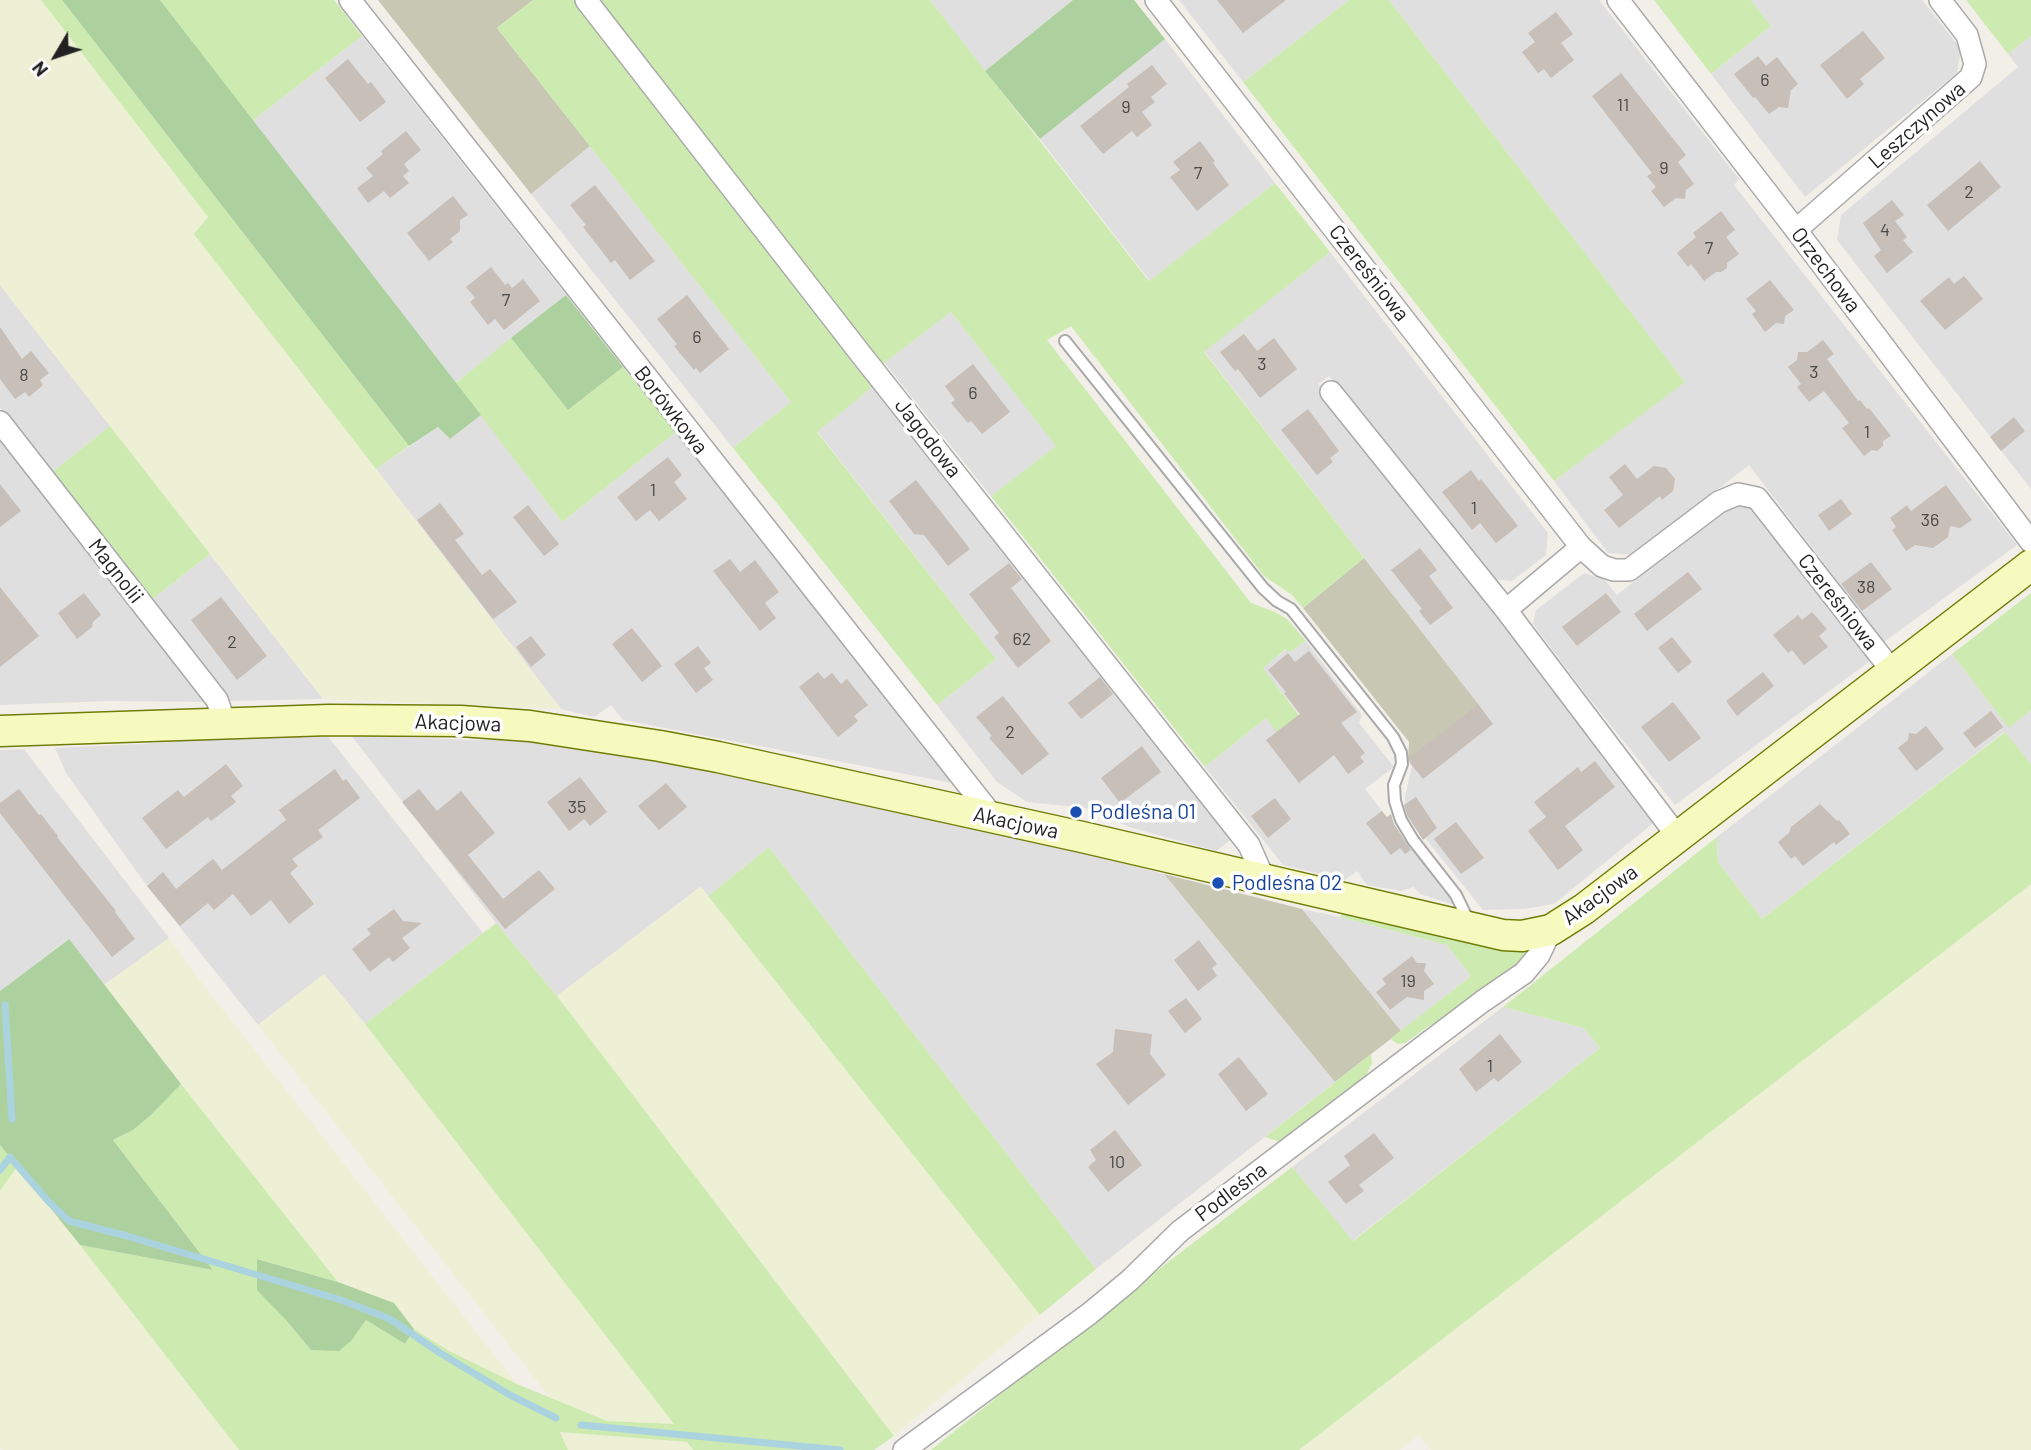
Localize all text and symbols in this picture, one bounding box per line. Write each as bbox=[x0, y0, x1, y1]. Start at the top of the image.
north arrow bbox=[21, 21, 91, 91]
text: N bbox=[26, 57, 52, 82]
house number: 6 bbox=[1760, 69, 1770, 91]
street label: Leszczynowa bbox=[1863, 76, 1971, 174]
house number: 11 bbox=[1617, 94, 1629, 116]
house number: 9 bbox=[1121, 96, 1131, 118]
house number: 9 bbox=[1659, 157, 1669, 179]
house number: 7 bbox=[1194, 162, 1202, 184]
house number: 2 bbox=[1964, 181, 1974, 203]
house number: 4 bbox=[1880, 219, 1890, 241]
street label: Czereśniowa bbox=[1324, 220, 1414, 326]
street label: Orzechowa bbox=[1786, 222, 1866, 318]
house number: 7 bbox=[1705, 237, 1713, 259]
house number: 7 bbox=[502, 289, 510, 311]
house number: 6 bbox=[692, 326, 702, 348]
house number: 3 bbox=[1257, 353, 1267, 375]
street label: Borówkowa bbox=[629, 361, 713, 459]
house number: 3 bbox=[1809, 361, 1819, 383]
house number: 8 bbox=[19, 364, 29, 386]
house number: 6 bbox=[968, 382, 978, 404]
street label: Jagodowa bbox=[889, 393, 967, 483]
house number: 1 bbox=[1864, 421, 1870, 443]
house number: 1 bbox=[650, 479, 656, 501]
house number: 1 bbox=[1471, 497, 1477, 519]
house number: 36 bbox=[1921, 509, 1939, 531]
street label: Magnolii bbox=[83, 534, 149, 608]
street label: Czereśniowa bbox=[1793, 549, 1883, 655]
house number: 38 bbox=[1857, 576, 1875, 598]
house number: 62 bbox=[1013, 628, 1031, 650]
house number: 2 bbox=[227, 631, 237, 653]
street label: Akacjowa bbox=[414, 709, 502, 737]
house number: 2 bbox=[1005, 721, 1015, 743]
house number: 35 bbox=[568, 796, 586, 818]
place label: Podleśna 01 bbox=[1090, 799, 1196, 825]
street label: Akacjowa bbox=[971, 802, 1061, 844]
marker: Podleśna 01 bbox=[1068, 804, 1084, 820]
street label: Akacjowa bbox=[1558, 859, 1642, 931]
place label: Podleśna 02 bbox=[1232, 870, 1342, 896]
marker: Podleśna 02 bbox=[1210, 875, 1226, 891]
house number: 19 bbox=[1400, 970, 1416, 992]
house number: 1 bbox=[1487, 1055, 1493, 1077]
house number: 10 bbox=[1109, 1151, 1125, 1173]
street label: Podleśna bbox=[1190, 1157, 1272, 1227]

